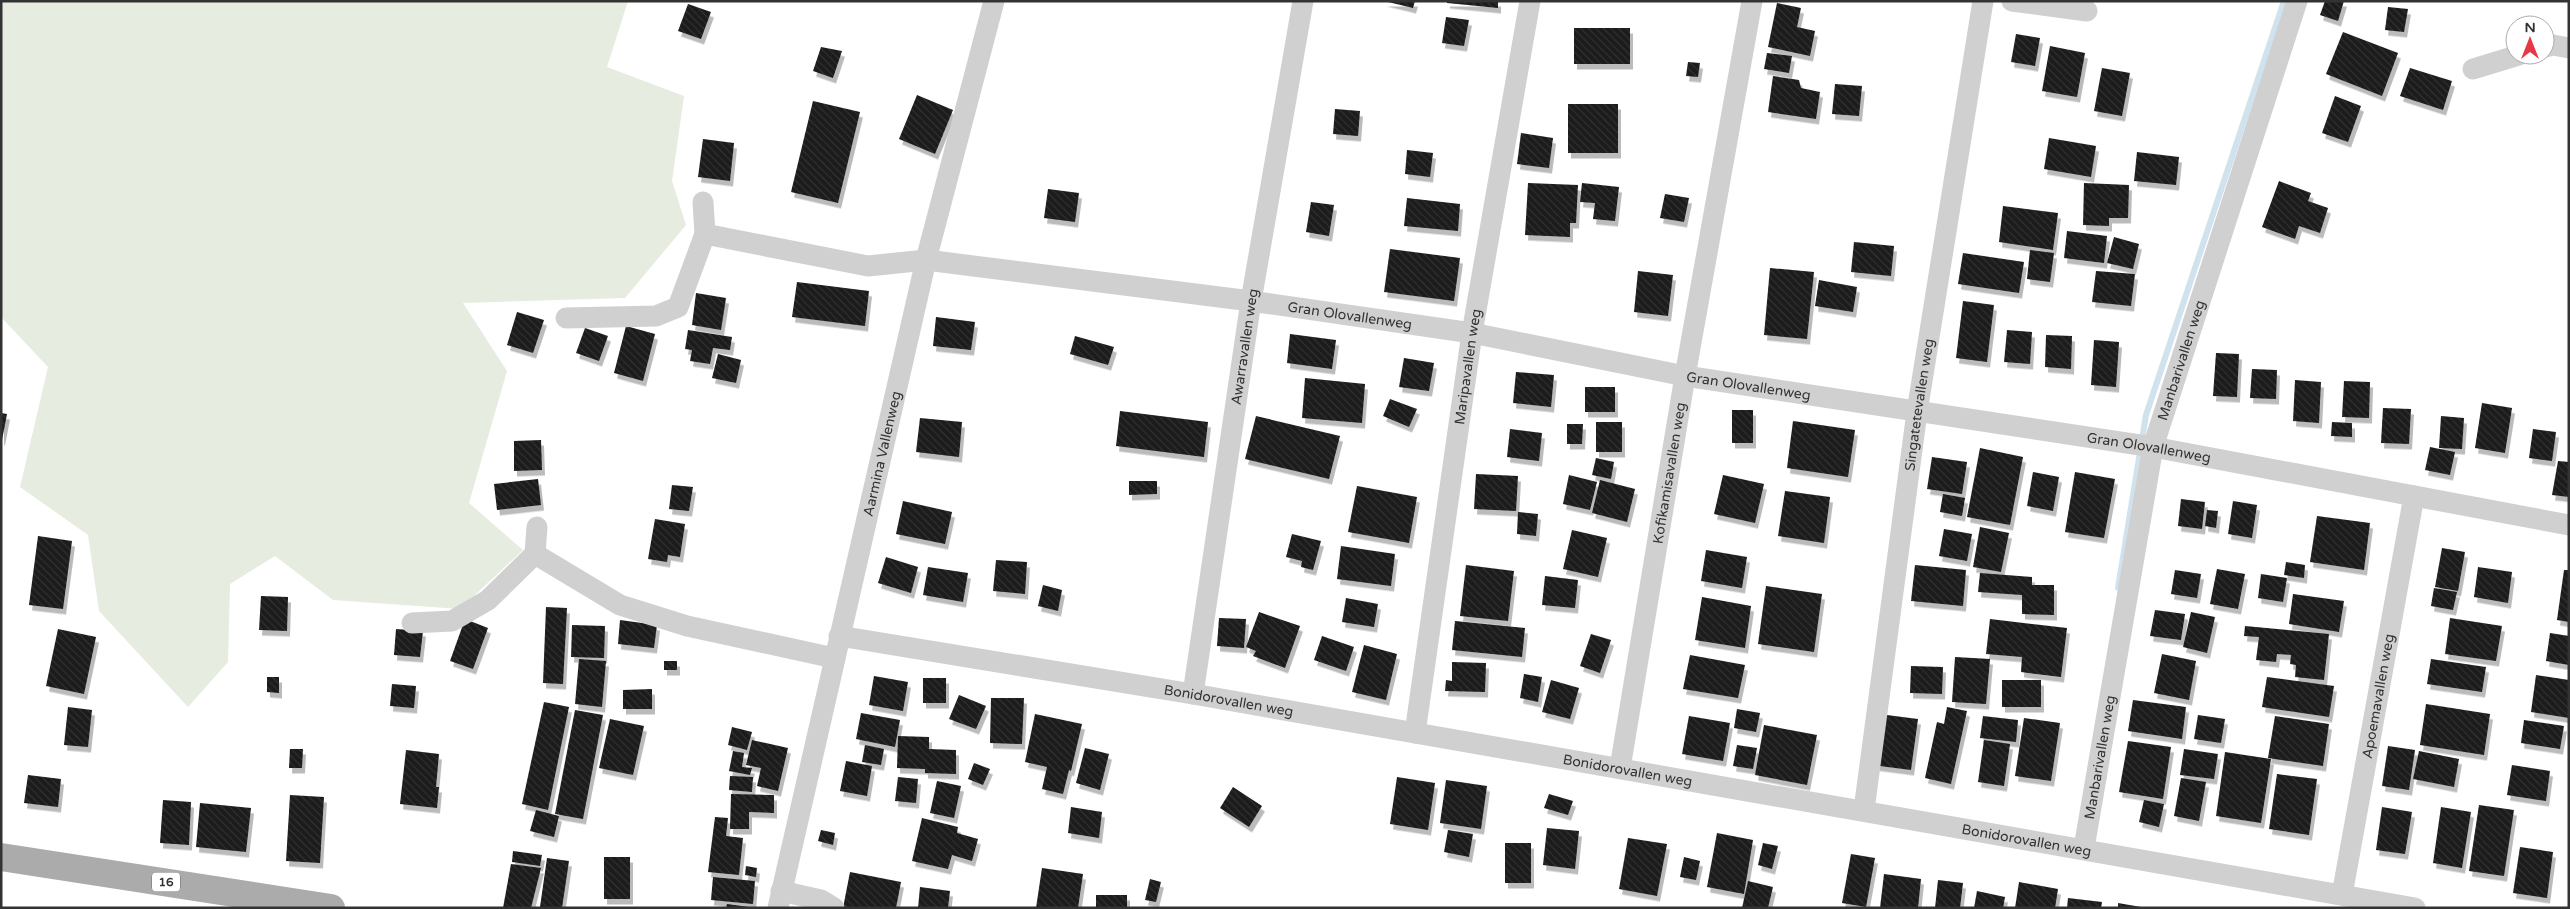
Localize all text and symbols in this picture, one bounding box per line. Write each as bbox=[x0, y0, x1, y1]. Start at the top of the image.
north arrow bbox=[2505, 15, 2555, 65]
text: N bbox=[2524, 19, 2536, 36]
street label: Awarravallen weg bbox=[1227, 287, 1262, 406]
street label: Gran Olovallenweg bbox=[1287, 298, 1413, 333]
street label: Manbarivallen weg bbox=[2154, 298, 2208, 423]
street label: Maripavallen weg bbox=[1451, 307, 1485, 426]
street label: Singatetevallen weg bbox=[1901, 337, 1937, 472]
street label: Gran Olovallenweg bbox=[1685, 368, 1812, 403]
street label: Aarmina Vallenweg bbox=[859, 389, 904, 518]
street label: Kofikamisavallen weg bbox=[1649, 401, 1689, 545]
street label: Gran Olovallenweg bbox=[2086, 429, 2212, 466]
street label: Apoemavallen weg bbox=[2358, 633, 2397, 760]
street label: Bonidorovallen weg bbox=[1163, 681, 1295, 720]
street label: Manbarivallen weg bbox=[2081, 694, 2119, 821]
street label: Bonidorovallen weg bbox=[1562, 750, 1694, 790]
street label: Bonidorovallen weg bbox=[1960, 820, 2093, 860]
road number: 16 bbox=[152, 872, 180, 892]

